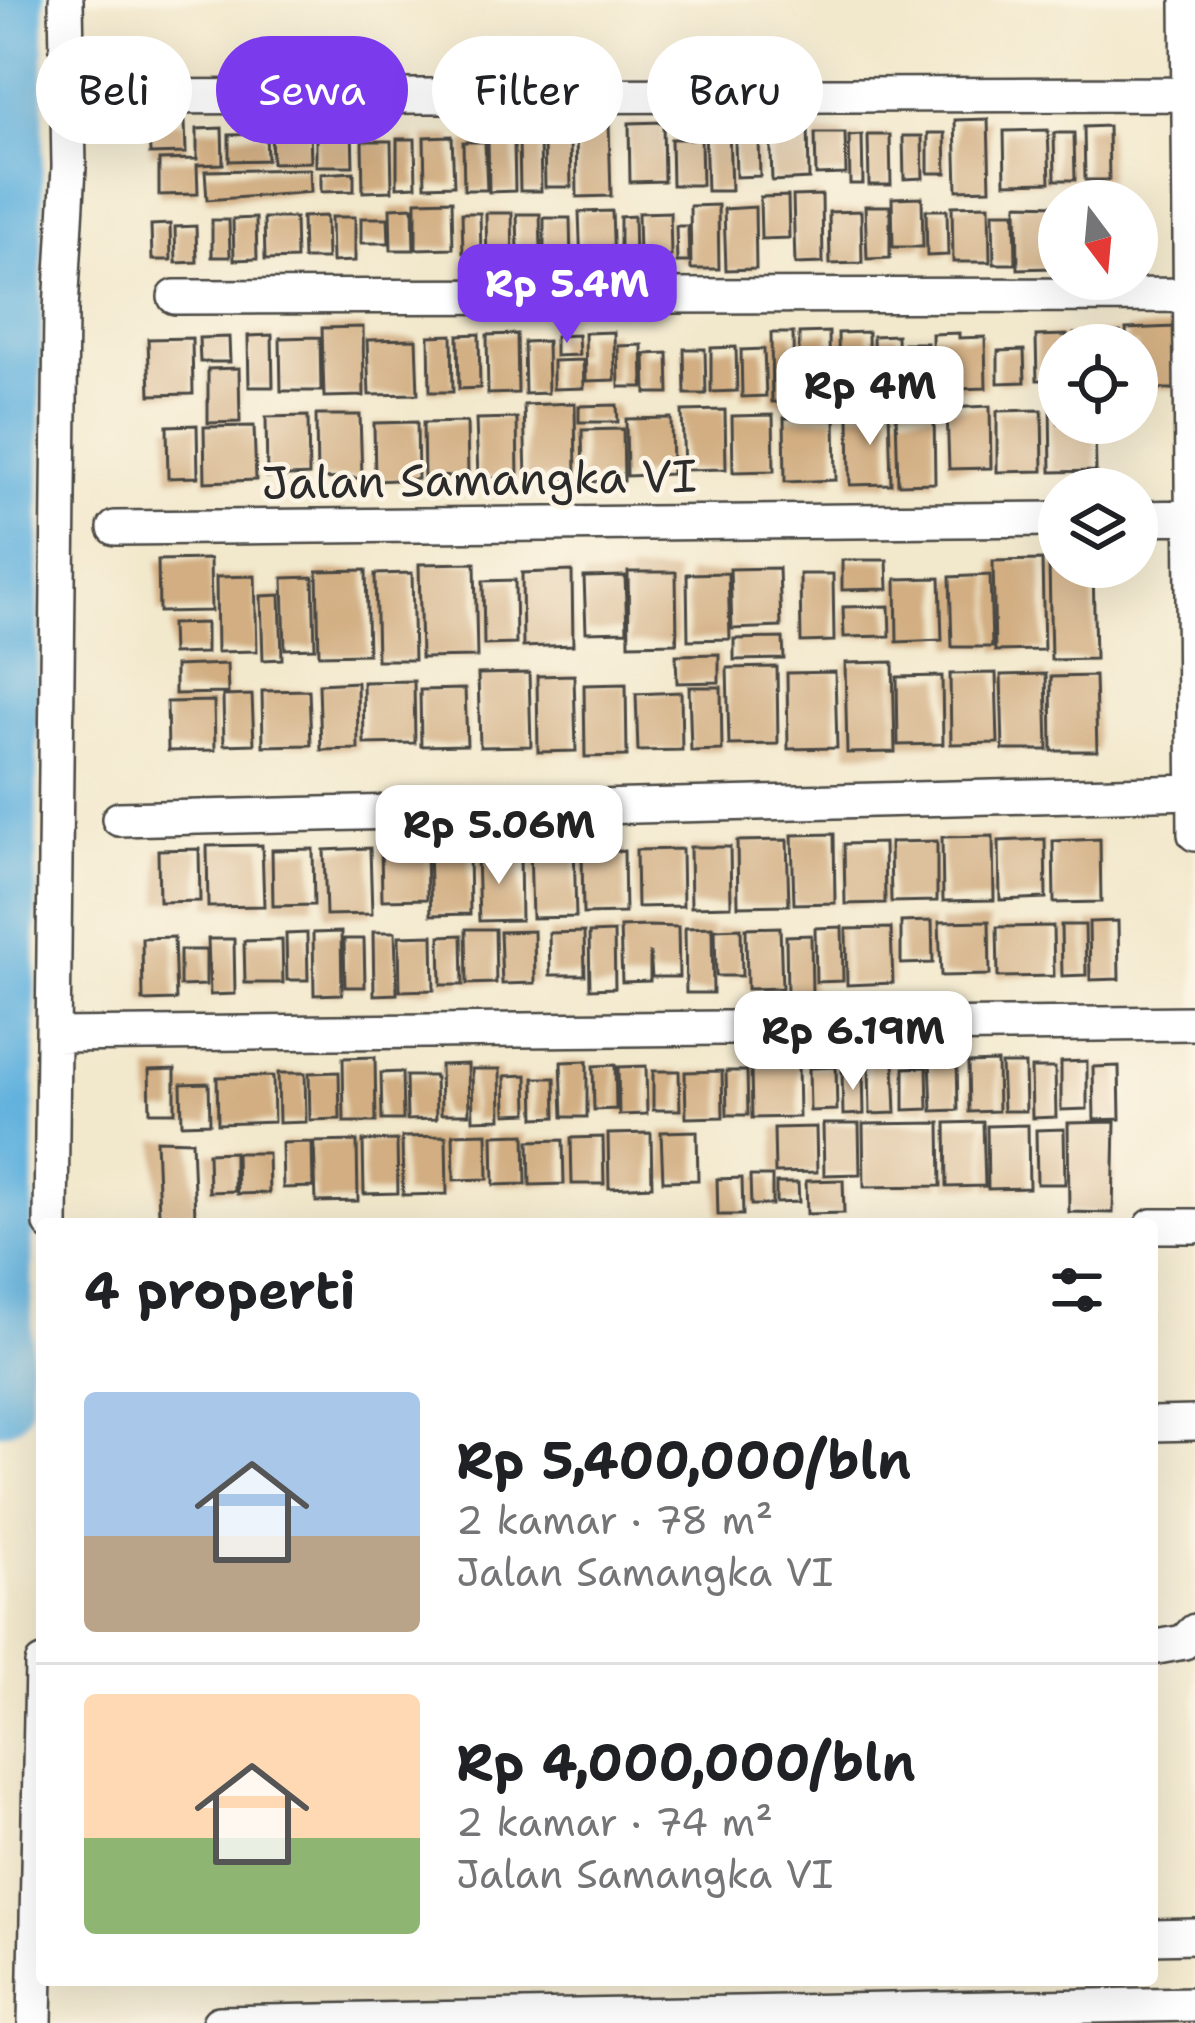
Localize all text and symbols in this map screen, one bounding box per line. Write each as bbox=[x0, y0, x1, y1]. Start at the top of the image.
chip: Beli bbox=[36, 36, 192, 144]
chip: Sewa bbox=[216, 36, 408, 144]
chip: Filter bbox=[432, 36, 623, 144]
chip: Baru bbox=[647, 36, 823, 144]
north arrow bbox=[1038, 180, 1158, 300]
map controls bbox=[1038, 180, 1158, 588]
pin: Rp 5.4M bbox=[456, 244, 678, 346]
text: Rp 5.4M bbox=[485, 257, 649, 309]
button: locate bbox=[1038, 324, 1158, 444]
pin: Rp 4M bbox=[786, 346, 954, 448]
text: Rp 4M bbox=[804, 359, 936, 411]
street label: Jalan Samangka VI bbox=[261, 445, 697, 513]
button: layers bbox=[1038, 468, 1158, 588]
pin: Rp 5.06M bbox=[375, 785, 623, 887]
text: Rp 5.06M bbox=[403, 798, 595, 850]
pin: Rp 6.19M bbox=[729, 991, 977, 1093]
text: Rp 6.19M bbox=[761, 1004, 945, 1056]
text: 4 properti bbox=[84, 1256, 355, 1324]
icon: filters bbox=[1044, 1257, 1110, 1323]
text: Rp 5,400,000/bln bbox=[456, 1426, 911, 1494]
icon: home bbox=[180, 1440, 324, 1584]
text: 2 kamar · 78 m² bbox=[456, 1494, 773, 1546]
text: Jalan Samangka VI bbox=[456, 1546, 833, 1598]
text: Rp 4,000,000/bln bbox=[456, 1728, 916, 1796]
icon: home bbox=[180, 1742, 324, 1886]
text: 2 kamar · 74 m² bbox=[456, 1796, 773, 1848]
text: Jalan Samangka VI bbox=[456, 1848, 833, 1900]

